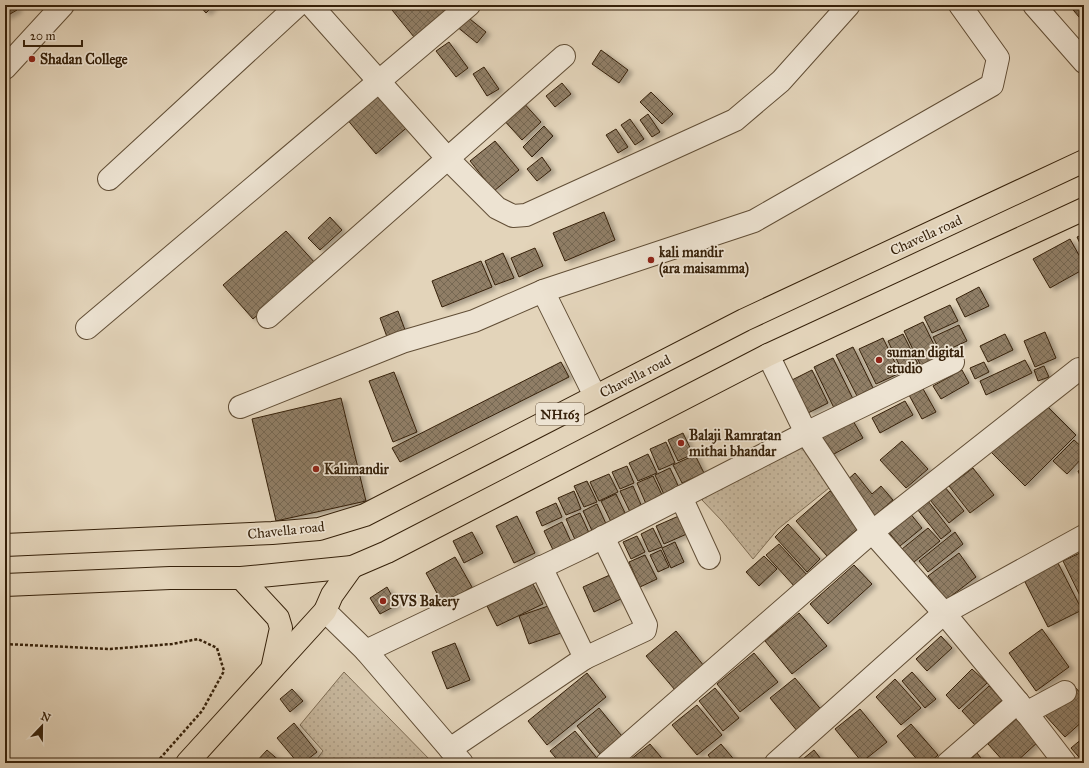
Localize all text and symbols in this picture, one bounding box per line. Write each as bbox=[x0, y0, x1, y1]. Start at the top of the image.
scale bar bbox=[24, 22, 82, 48]
text: 20 m bbox=[30, 29, 56, 43]
place label: Shadan College bbox=[40, 51, 128, 69]
marker: Shadan College bbox=[27, 54, 37, 64]
street label: Chavella road bbox=[888, 211, 965, 259]
place label: kali mandir (ara maisamma) bbox=[659, 244, 749, 278]
marker: kali mandir (ara maisamma) bbox=[646, 255, 656, 265]
place label: suman digital studio bbox=[887, 344, 965, 377]
street label: Chavella road bbox=[597, 351, 674, 402]
marker: suman digital studio bbox=[874, 355, 884, 365]
road number: NH163 bbox=[536, 403, 584, 425]
place label: Balaji Ramratan mithai bhandar bbox=[688, 427, 782, 460]
marker: Balaji Ramratan mithai bhandar bbox=[676, 438, 686, 448]
place label: Kalimandir bbox=[324, 461, 390, 478]
marker: Kalimandir bbox=[311, 464, 321, 474]
street label: Chavella road bbox=[247, 518, 325, 543]
place label: SVS Bakery bbox=[391, 593, 460, 611]
marker: SVS Bakery bbox=[378, 596, 388, 606]
north arrow bbox=[22, 706, 62, 746]
text: N bbox=[39, 709, 53, 725]

